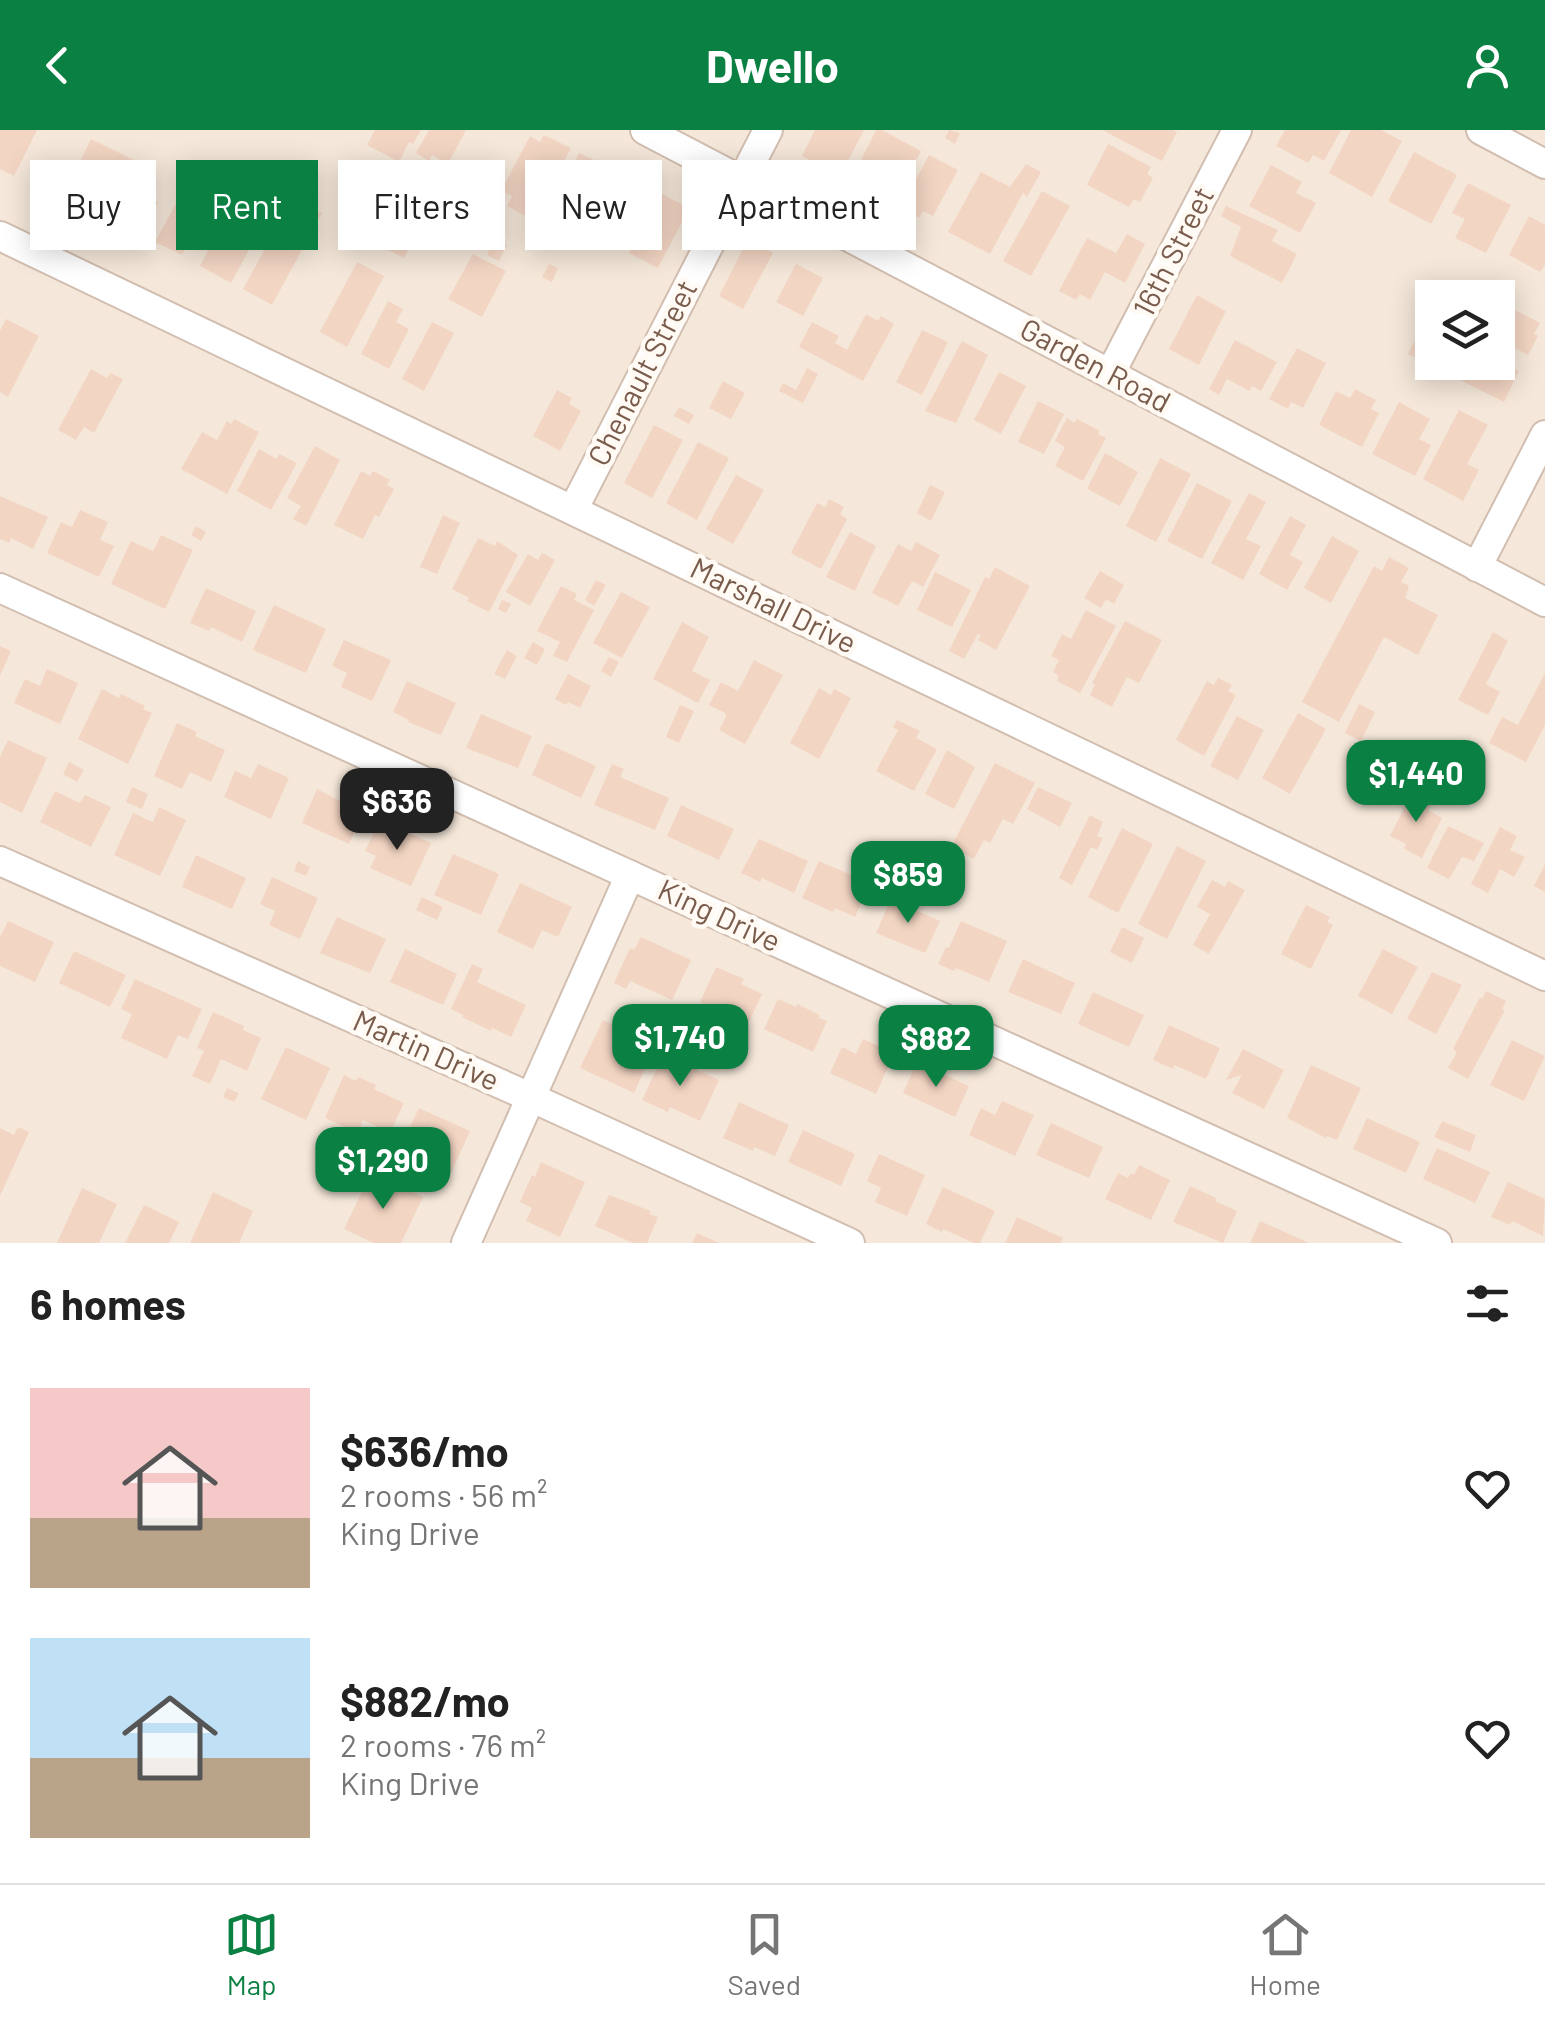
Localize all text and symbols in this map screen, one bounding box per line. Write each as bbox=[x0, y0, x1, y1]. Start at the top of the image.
icon: back bbox=[30, 38, 85, 93]
text: Dwello bbox=[706, 38, 839, 92]
icon: person bbox=[1460, 38, 1515, 93]
chip: Buy bbox=[30, 160, 156, 250]
chip: Rent bbox=[176, 160, 318, 250]
chip: Filters bbox=[338, 160, 505, 250]
chip: New bbox=[525, 160, 662, 250]
chip: Apartment bbox=[682, 160, 916, 250]
street label: 16th Street bbox=[1124, 180, 1220, 322]
street label: Chenault Street bbox=[579, 273, 703, 471]
map controls bbox=[1415, 280, 1515, 380]
button: layers bbox=[1415, 280, 1515, 380]
street label: Garden Road bbox=[1015, 310, 1177, 419]
street label: Marshall Drive bbox=[685, 549, 863, 660]
pin: $1,440 bbox=[1335, 740, 1497, 825]
text: $1,440 bbox=[1368, 753, 1464, 791]
pin: $636 bbox=[338, 768, 456, 853]
text: $636 bbox=[362, 781, 432, 819]
pin: $859 bbox=[849, 841, 967, 926]
text: $859 bbox=[873, 854, 943, 892]
street label: King Drive bbox=[653, 870, 787, 958]
street label: Martin Drive bbox=[348, 1001, 505, 1097]
pin: $1,740 bbox=[599, 1004, 761, 1089]
pin: $882 bbox=[877, 1005, 995, 1090]
text: $1,740 bbox=[634, 1017, 726, 1055]
text: $882 bbox=[901, 1018, 971, 1056]
pin: $1,290 bbox=[302, 1127, 464, 1212]
text: $1,290 bbox=[337, 1140, 429, 1178]
icon: filters bbox=[1460, 1276, 1515, 1331]
text: 6 homes bbox=[30, 1278, 186, 1328]
text: $636/mo bbox=[340, 1425, 509, 1475]
icon: home bbox=[110, 1428, 230, 1548]
icon: heart bbox=[1460, 1461, 1515, 1516]
text: 2 rooms · 56 m² bbox=[340, 1475, 548, 1513]
text: King Drive bbox=[340, 1513, 480, 1551]
text: $882/mo bbox=[340, 1675, 510, 1725]
icon: home bbox=[110, 1678, 230, 1798]
icon: heart bbox=[1460, 1711, 1515, 1766]
text: 2 rooms · 76 m² bbox=[340, 1725, 546, 1763]
text: King Drive bbox=[340, 1763, 480, 1801]
tab: Map bbox=[224, 1907, 279, 2001]
tab: Saved bbox=[728, 1907, 801, 2001]
tab: Home bbox=[1249, 1907, 1321, 2001]

